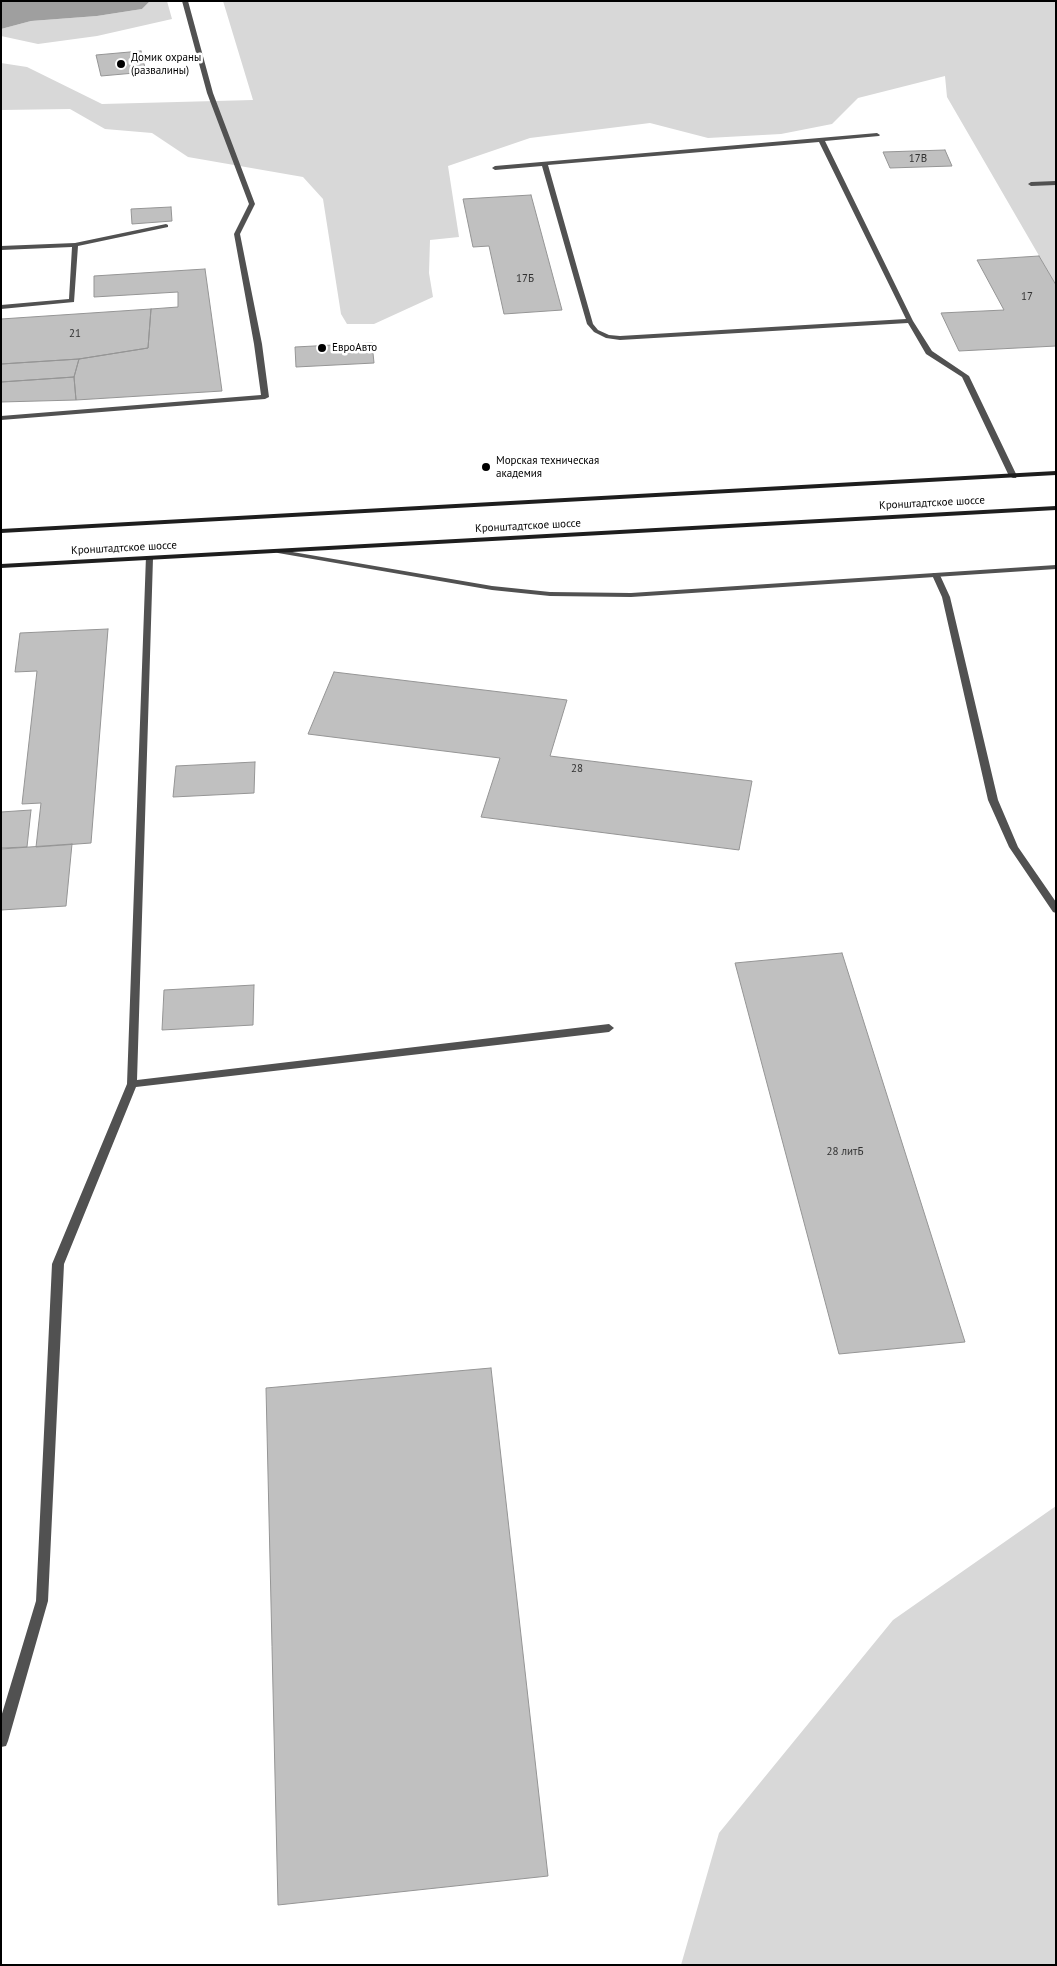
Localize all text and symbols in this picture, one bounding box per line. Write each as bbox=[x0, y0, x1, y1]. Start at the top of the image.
place label: Домик охраны (развалины) bbox=[131, 51, 201, 77]
marker: Домик охраны (развалины) bbox=[115, 58, 127, 70]
house number: 17В bbox=[909, 152, 927, 166]
house number: 17Б bbox=[516, 272, 534, 286]
house number: 17 bbox=[1021, 290, 1033, 304]
house number: 21 bbox=[69, 327, 81, 341]
place label: ЕвроАвто bbox=[332, 341, 377, 355]
marker: ЕвроАвто bbox=[316, 342, 328, 354]
place label: Морская техническая академия bbox=[496, 454, 599, 480]
marker: Морская техническая академия bbox=[480, 461, 492, 473]
street label: Кронштадтское шоссе bbox=[879, 494, 985, 512]
street label: Кронштадтское шоссе bbox=[475, 517, 581, 535]
street label: Кронштадтское шоссе bbox=[71, 539, 177, 557]
house number: 28 bbox=[571, 762, 583, 776]
house number: 28 литБ bbox=[827, 1145, 863, 1159]

